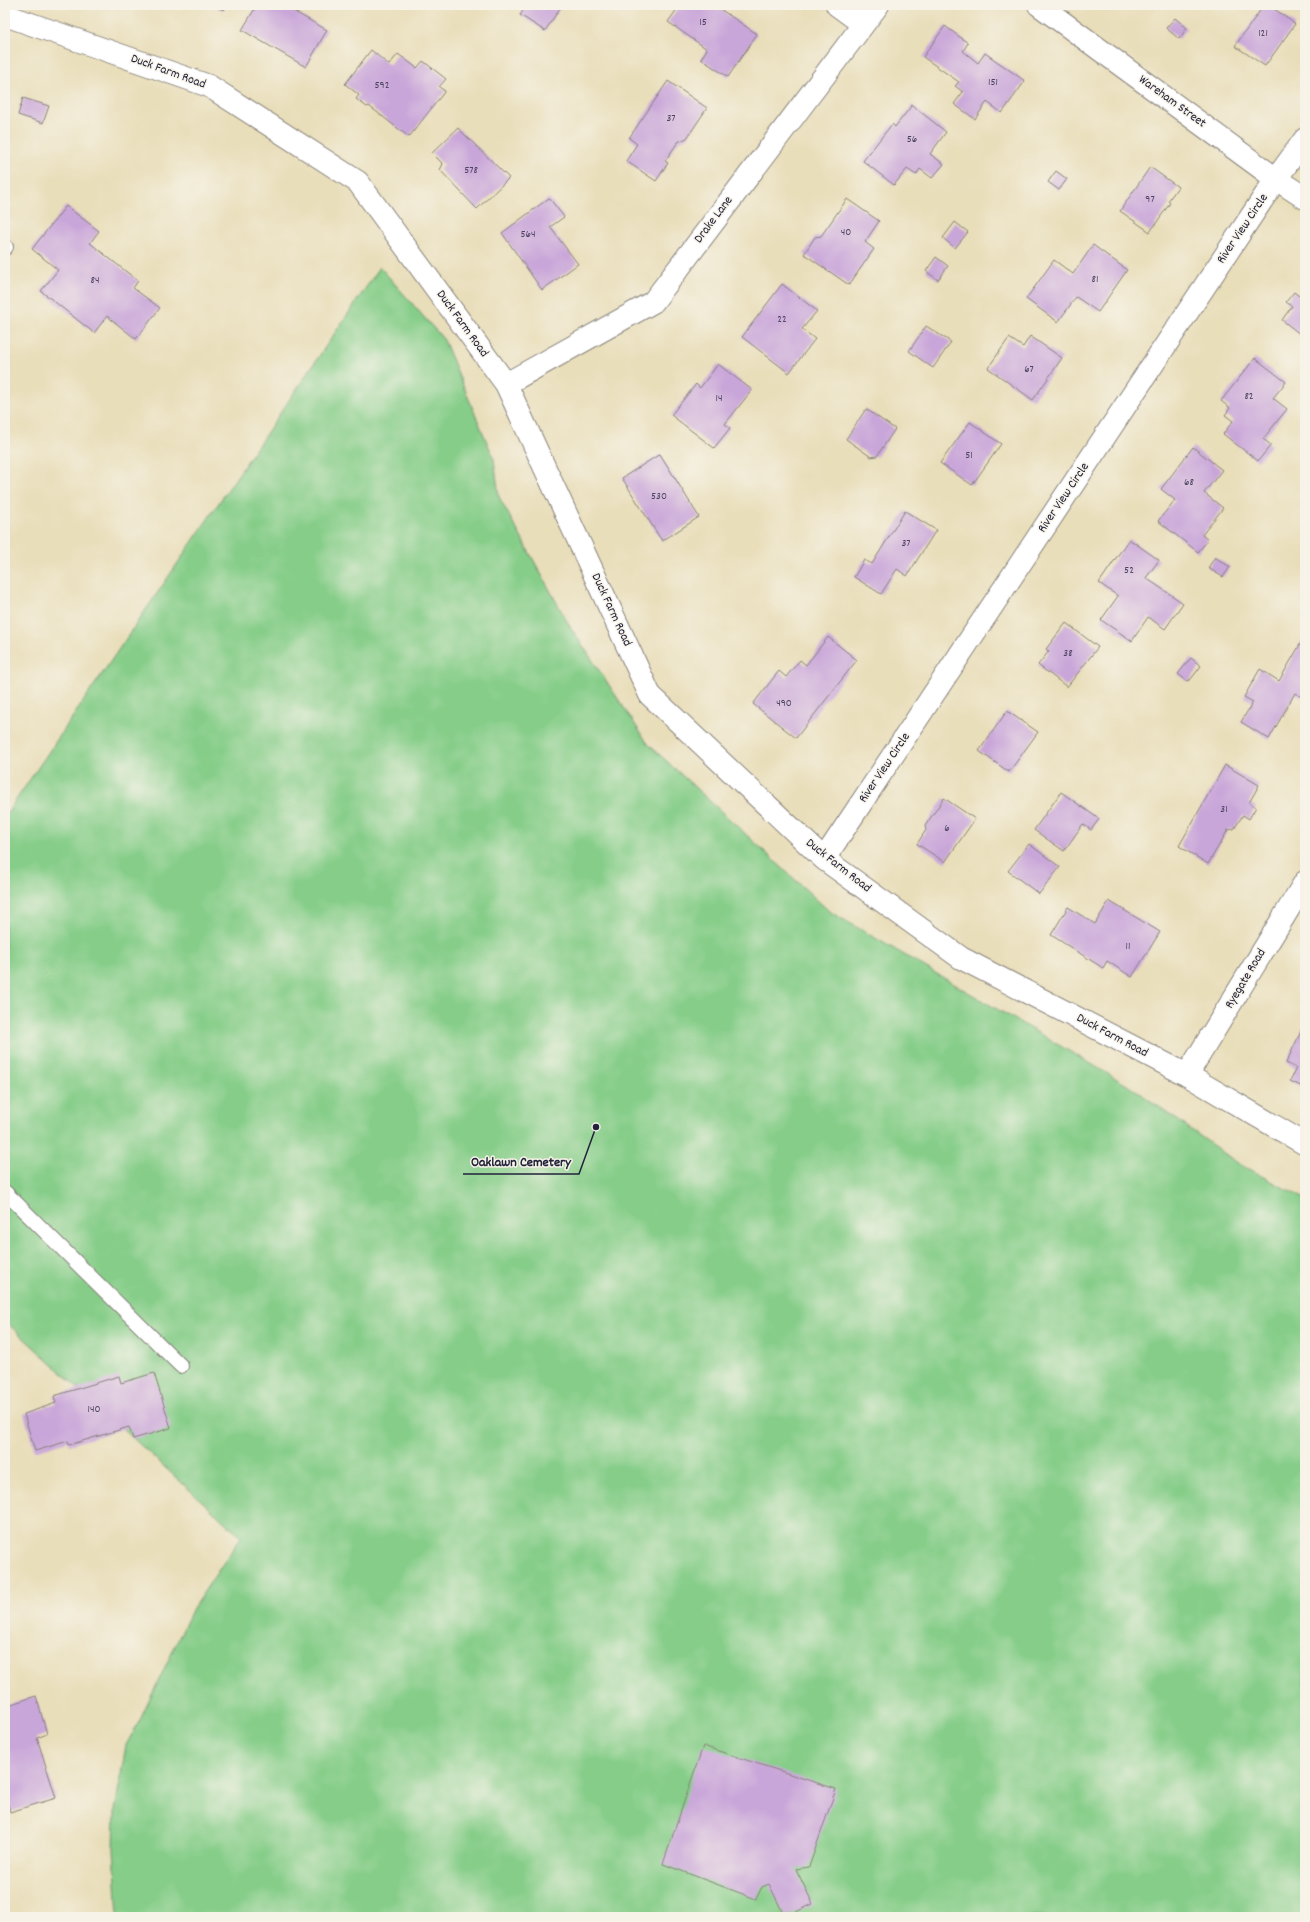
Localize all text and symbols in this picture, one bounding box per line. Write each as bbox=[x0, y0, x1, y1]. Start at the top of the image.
house number: 15 bbox=[699, 15, 707, 31]
house number: 121 bbox=[1258, 26, 1268, 42]
street label: Duck Farm Road bbox=[128, 50, 208, 94]
street label: Wareham Street bbox=[1134, 71, 1210, 133]
house number: 151 bbox=[988, 75, 998, 91]
house number: 592 bbox=[375, 78, 390, 94]
house number: 37 bbox=[666, 111, 676, 127]
house number: 56 bbox=[907, 132, 917, 148]
house number: 578 bbox=[464, 163, 478, 179]
street label: River View Circle bbox=[1212, 190, 1274, 268]
street label: Drake Lane bbox=[690, 192, 738, 248]
house number: 97 bbox=[1145, 192, 1155, 208]
house number: 40 bbox=[841, 225, 851, 241]
house number: 564 bbox=[520, 227, 536, 243]
house number: 81 bbox=[1092, 272, 1098, 288]
house number: 84 bbox=[91, 273, 99, 289]
street label: Duck Farm Road bbox=[431, 287, 493, 361]
house number: 22 bbox=[777, 312, 787, 328]
house number: 67 bbox=[1024, 362, 1034, 378]
house number: 82 bbox=[1244, 389, 1254, 405]
house number: 14 bbox=[716, 391, 722, 407]
house number: 51 bbox=[965, 448, 973, 464]
street label: River View Circle bbox=[1033, 459, 1095, 537]
house number: 68 bbox=[1184, 475, 1194, 491]
house number: 530 bbox=[651, 489, 667, 505]
house number: 37 bbox=[901, 536, 911, 552]
house number: 52 bbox=[1124, 563, 1134, 579]
street label: Duck Farm Road bbox=[586, 570, 636, 650]
house number: 38 bbox=[1063, 646, 1073, 662]
house number: 490 bbox=[776, 696, 792, 712]
street label: River View Circle bbox=[854, 729, 916, 807]
house number: 31 bbox=[1220, 802, 1228, 818]
house number: 6 bbox=[944, 821, 950, 837]
street label: Duck Farm Road bbox=[801, 834, 875, 898]
house number: 11 bbox=[1126, 939, 1130, 955]
street label: Ryegate Road bbox=[1221, 945, 1271, 1013]
street label: Duck Farm Road bbox=[1073, 1009, 1151, 1063]
callout: Oaklawn Cemetery bbox=[463, 1148, 579, 1174]
text: Oaklawn Cemetery bbox=[471, 1153, 572, 1173]
house number: 140 bbox=[88, 1402, 100, 1418]

